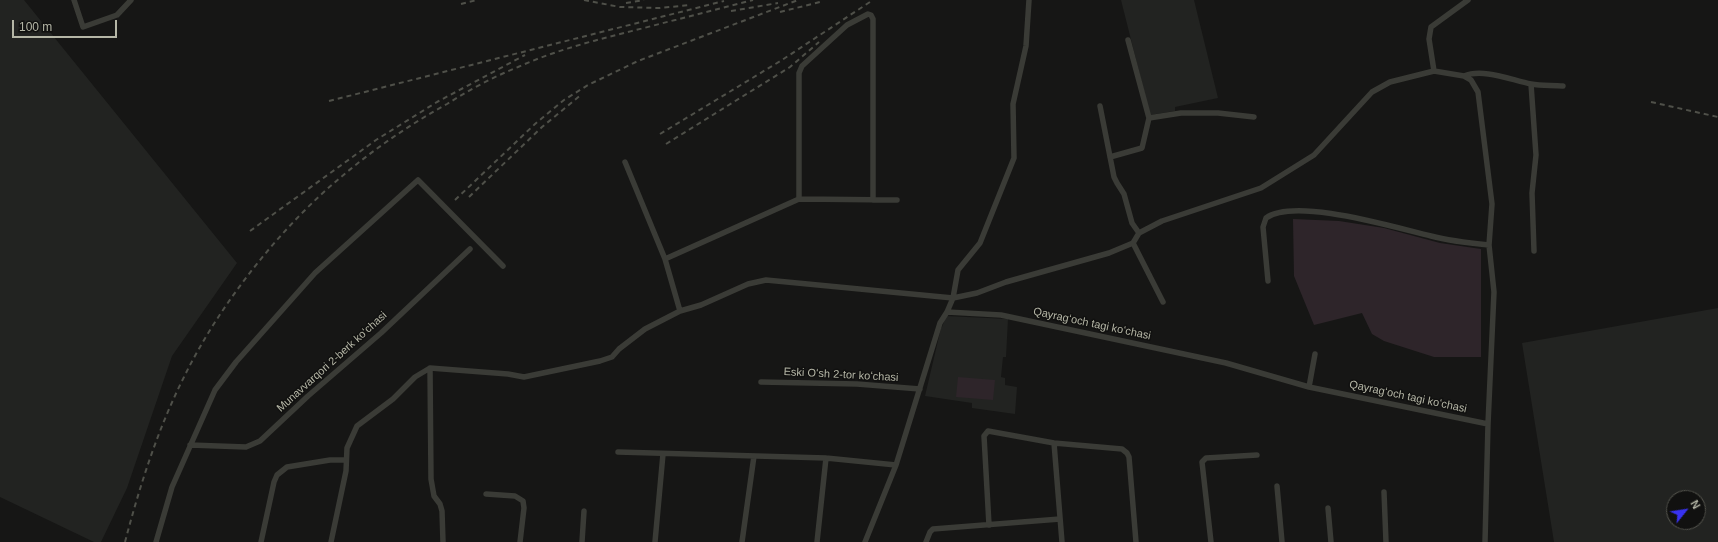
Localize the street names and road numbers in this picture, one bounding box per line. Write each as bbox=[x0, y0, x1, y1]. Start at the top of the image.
street label: Qayragʻoch tagi koʻchasi bbox=[1032, 305, 1152, 343]
street label: Munavvarqori 2-berk koʻchasi bbox=[274, 309, 390, 415]
street label: Eski Oʻsh 2-tor koʻchasi bbox=[783, 365, 899, 385]
street label: Qayragʻoch tagi koʻchasi bbox=[1348, 378, 1468, 416]

